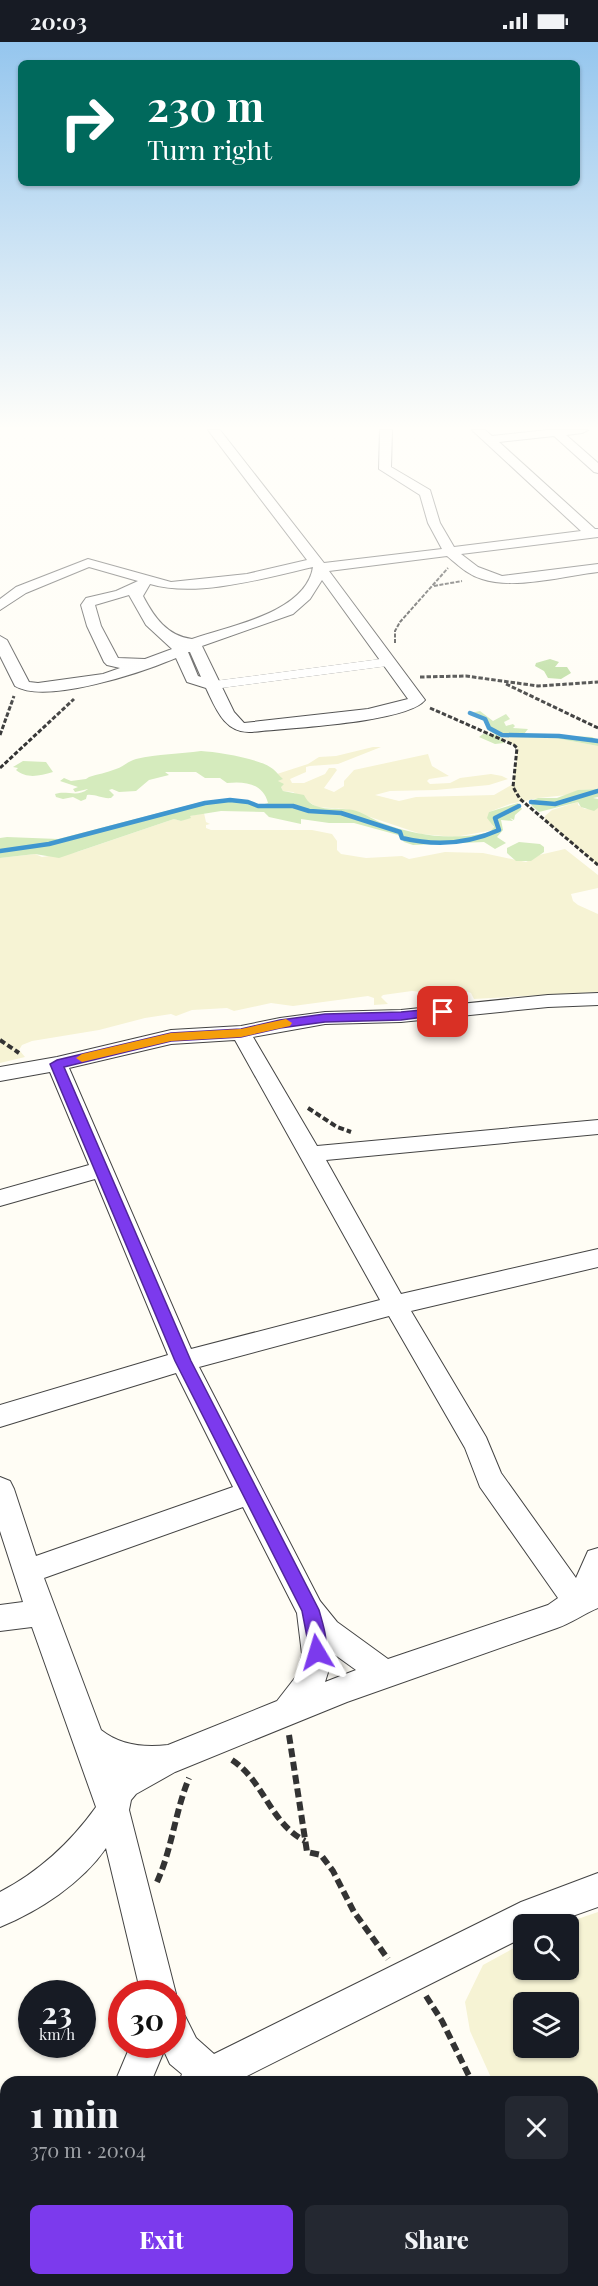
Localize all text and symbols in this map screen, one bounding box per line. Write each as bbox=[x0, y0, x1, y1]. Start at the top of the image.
text: 20:03 bbox=[30, 6, 87, 36]
text: 230 m bbox=[147, 77, 264, 133]
icon: right bbox=[48, 84, 126, 162]
text: Turn right bbox=[147, 131, 272, 167]
pin bbox=[417, 986, 468, 1037]
icon: arrive bbox=[426, 995, 459, 1028]
position arrow bbox=[285, 1620, 349, 1684]
map controls bbox=[513, 1914, 579, 2058]
button: search bbox=[513, 1914, 579, 1980]
speed limit sign: 30 bbox=[108, 1980, 186, 2058]
text: 23 bbox=[42, 1992, 72, 2032]
button: layers bbox=[513, 1992, 579, 2058]
text: km/h bbox=[39, 2024, 75, 2044]
text: 1 min bbox=[30, 2089, 119, 2137]
button: close bbox=[505, 2096, 568, 2159]
text: 370 m · 20:04 bbox=[30, 2136, 146, 2163]
button: Exit bbox=[30, 2205, 293, 2274]
button: Share bbox=[305, 2205, 568, 2274]

